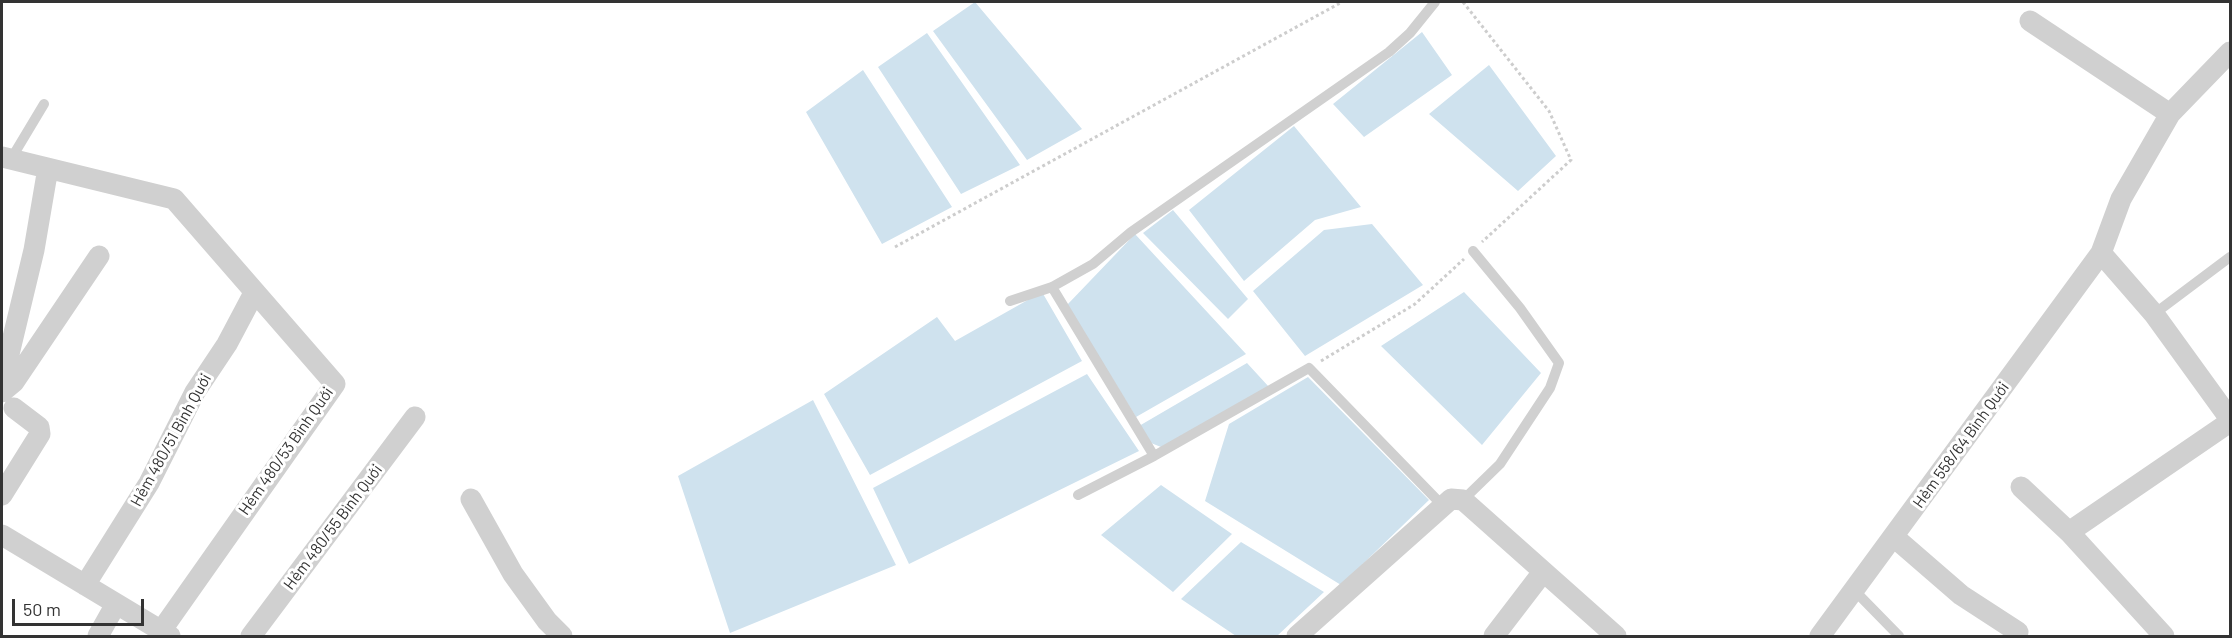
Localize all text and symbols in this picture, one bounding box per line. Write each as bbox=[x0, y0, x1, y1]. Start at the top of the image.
street label: Hẻm 480/51 Bình Quới bbox=[127, 370, 215, 510]
street label: Hẻm 558/64 Bình Quới bbox=[1909, 378, 2013, 512]
street label: Hẻm 480/53 Bình Quới bbox=[235, 383, 337, 519]
street label: Hẻm 480/55 Bình Quới bbox=[280, 461, 386, 593]
scale bar bbox=[15, 587, 147, 625]
text: 50 m bbox=[23, 598, 61, 620]

